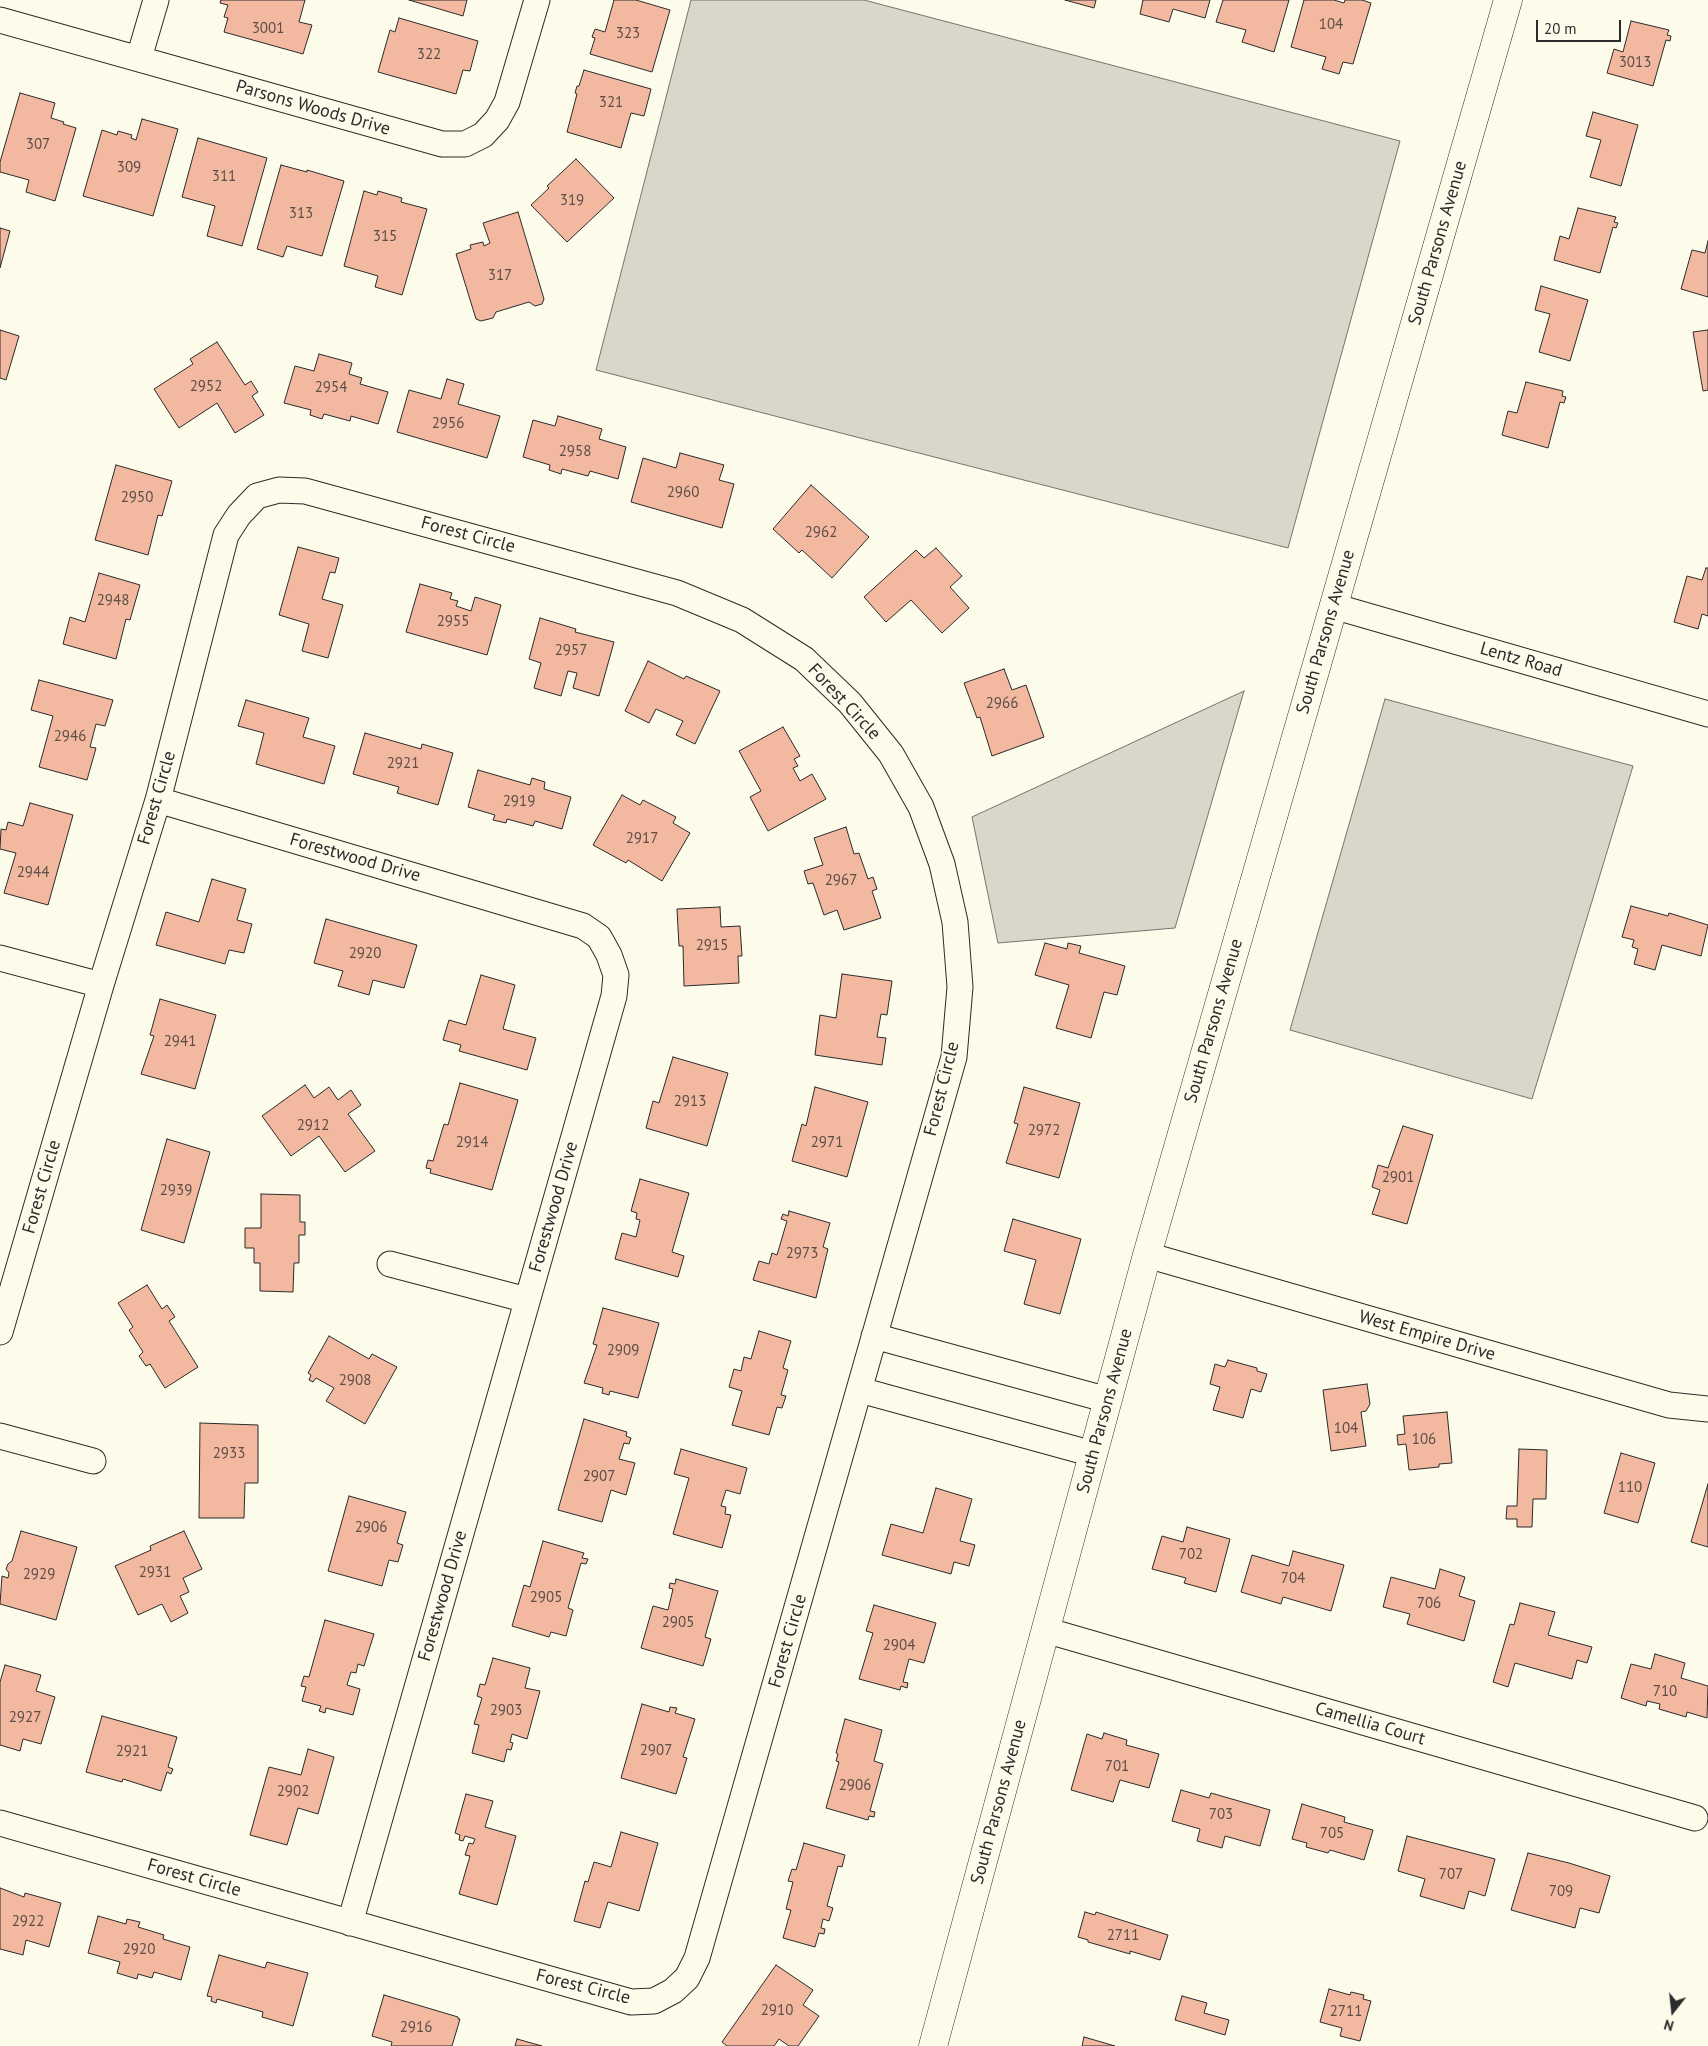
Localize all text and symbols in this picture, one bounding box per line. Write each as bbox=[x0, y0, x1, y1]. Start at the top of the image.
scale bar bbox=[1538, 10, 1623, 42]
house number: 104 bbox=[1319, 16, 1343, 34]
text: 20 m bbox=[1544, 19, 1577, 38]
house number: 3001 bbox=[252, 20, 284, 38]
house number: 323 bbox=[616, 25, 640, 43]
house number: 322 bbox=[417, 46, 441, 64]
house number: 3013 bbox=[1619, 54, 1651, 72]
street label: Parsons Woods Drive bbox=[233, 76, 393, 140]
house number: 321 bbox=[599, 94, 623, 112]
house number: 307 bbox=[26, 136, 50, 154]
street label: South Parsons Avenue bbox=[1404, 158, 1472, 328]
house number: 309 bbox=[117, 159, 141, 177]
house number: 311 bbox=[212, 168, 236, 186]
house number: 319 bbox=[560, 192, 584, 210]
house number: 313 bbox=[289, 205, 313, 223]
house number: 315 bbox=[373, 228, 397, 246]
house number: 317 bbox=[488, 267, 512, 285]
house number: 2952 bbox=[190, 378, 222, 396]
house number: 2954 bbox=[315, 379, 347, 397]
house number: 2956 bbox=[432, 415, 464, 433]
house number: 2958 bbox=[559, 443, 591, 461]
house number: 2960 bbox=[667, 484, 699, 502]
house number: 2950 bbox=[121, 489, 153, 507]
street label: Forest Circle bbox=[419, 512, 517, 558]
house number: 2962 bbox=[805, 524, 837, 542]
street label: South Parsons Avenue bbox=[1292, 547, 1360, 717]
house number: 2948 bbox=[97, 592, 129, 610]
house number: 2955 bbox=[437, 613, 469, 631]
street label: Lentz Road bbox=[1478, 638, 1564, 682]
house number: 2957 bbox=[555, 642, 587, 660]
street label: Forest Circle bbox=[803, 659, 885, 745]
house number: 2966 bbox=[986, 695, 1018, 713]
house number: 2946 bbox=[54, 728, 86, 746]
street label: Forest Circle bbox=[133, 749, 181, 847]
house number: 2921 bbox=[387, 755, 419, 773]
house number: 2919 bbox=[503, 793, 535, 811]
street label: Forestwood Drive bbox=[287, 829, 423, 887]
house number: 2917 bbox=[626, 830, 658, 848]
house number: 2944 bbox=[17, 864, 49, 882]
house number: 2967 bbox=[825, 872, 857, 890]
street label: South Parsons Avenue bbox=[1180, 936, 1248, 1106]
house number: 2915 bbox=[696, 937, 728, 955]
house number: 2920 bbox=[349, 945, 381, 963]
house number: 2941 bbox=[164, 1033, 196, 1051]
street label: Forest Circle bbox=[920, 1040, 964, 1138]
house number: 2913 bbox=[674, 1093, 706, 1111]
house number: 2912 bbox=[297, 1117, 329, 1135]
house number: 2972 bbox=[1028, 1122, 1060, 1140]
house number: 2914 bbox=[456, 1134, 488, 1152]
house number: 2971 bbox=[811, 1134, 843, 1152]
street label: Forest Circle bbox=[18, 1138, 66, 1236]
street label: Forestwood Drive bbox=[525, 1139, 583, 1275]
house number: 2901 bbox=[1382, 1169, 1414, 1187]
house number: 2939 bbox=[160, 1182, 192, 1200]
house number: 2973 bbox=[786, 1245, 818, 1263]
street label: West Empire Drive bbox=[1356, 1306, 1498, 1366]
street label: South Parsons Avenue bbox=[1073, 1326, 1137, 1496]
house number: 2909 bbox=[607, 1342, 639, 1360]
house number: 2908 bbox=[339, 1372, 371, 1390]
house number: 104 bbox=[1334, 1420, 1358, 1438]
house number: 106 bbox=[1412, 1431, 1436, 1449]
house number: 2933 bbox=[213, 1445, 245, 1463]
house number: 2907 bbox=[583, 1468, 615, 1486]
house number: 110 bbox=[1618, 1479, 1642, 1497]
house number: 2906 bbox=[355, 1519, 387, 1537]
street label: Forestwood Drive bbox=[414, 1528, 472, 1664]
house number: 702 bbox=[1179, 1546, 1203, 1564]
house number: 2931 bbox=[139, 1564, 171, 1582]
house number: 2929 bbox=[23, 1566, 55, 1584]
house number: 704 bbox=[1281, 1570, 1305, 1588]
house number: 2905 bbox=[530, 1589, 562, 1607]
street label: Forest Circle bbox=[764, 1592, 812, 1690]
house number: 706 bbox=[1417, 1595, 1441, 1613]
house number: 2905 bbox=[662, 1614, 694, 1632]
house number: 2904 bbox=[883, 1637, 915, 1655]
house number: 710 bbox=[1653, 1683, 1677, 1701]
street label: Camellia Court bbox=[1312, 1698, 1428, 1750]
house number: 2903 bbox=[490, 1702, 522, 1720]
house number: 2927 bbox=[9, 1709, 41, 1727]
street label: South Parsons Avenue bbox=[967, 1717, 1031, 1887]
house number: 2907 bbox=[640, 1742, 672, 1760]
house number: 2921 bbox=[116, 1743, 148, 1761]
house number: 701 bbox=[1105, 1758, 1129, 1776]
house number: 2906 bbox=[839, 1777, 871, 1795]
house number: 2902 bbox=[277, 1783, 309, 1801]
house number: 703 bbox=[1209, 1806, 1233, 1824]
house number: 705 bbox=[1320, 1825, 1344, 1843]
street label: Forest Circle bbox=[145, 1854, 243, 1902]
house number: 707 bbox=[1439, 1866, 1463, 1884]
house number: 709 bbox=[1549, 1883, 1573, 1901]
house number: 2922 bbox=[12, 1913, 44, 1931]
house number: 2711 bbox=[1107, 1927, 1139, 1945]
house number: 2920 bbox=[123, 1941, 155, 1959]
street label: Forest Circle bbox=[534, 1965, 632, 2009]
north arrow bbox=[1648, 1986, 1698, 2036]
house number: 2910 bbox=[761, 2002, 793, 2020]
house number: 2711 bbox=[1330, 2003, 1362, 2021]
text: N bbox=[1662, 2016, 1676, 2035]
house number: 2916 bbox=[400, 2019, 432, 2037]

